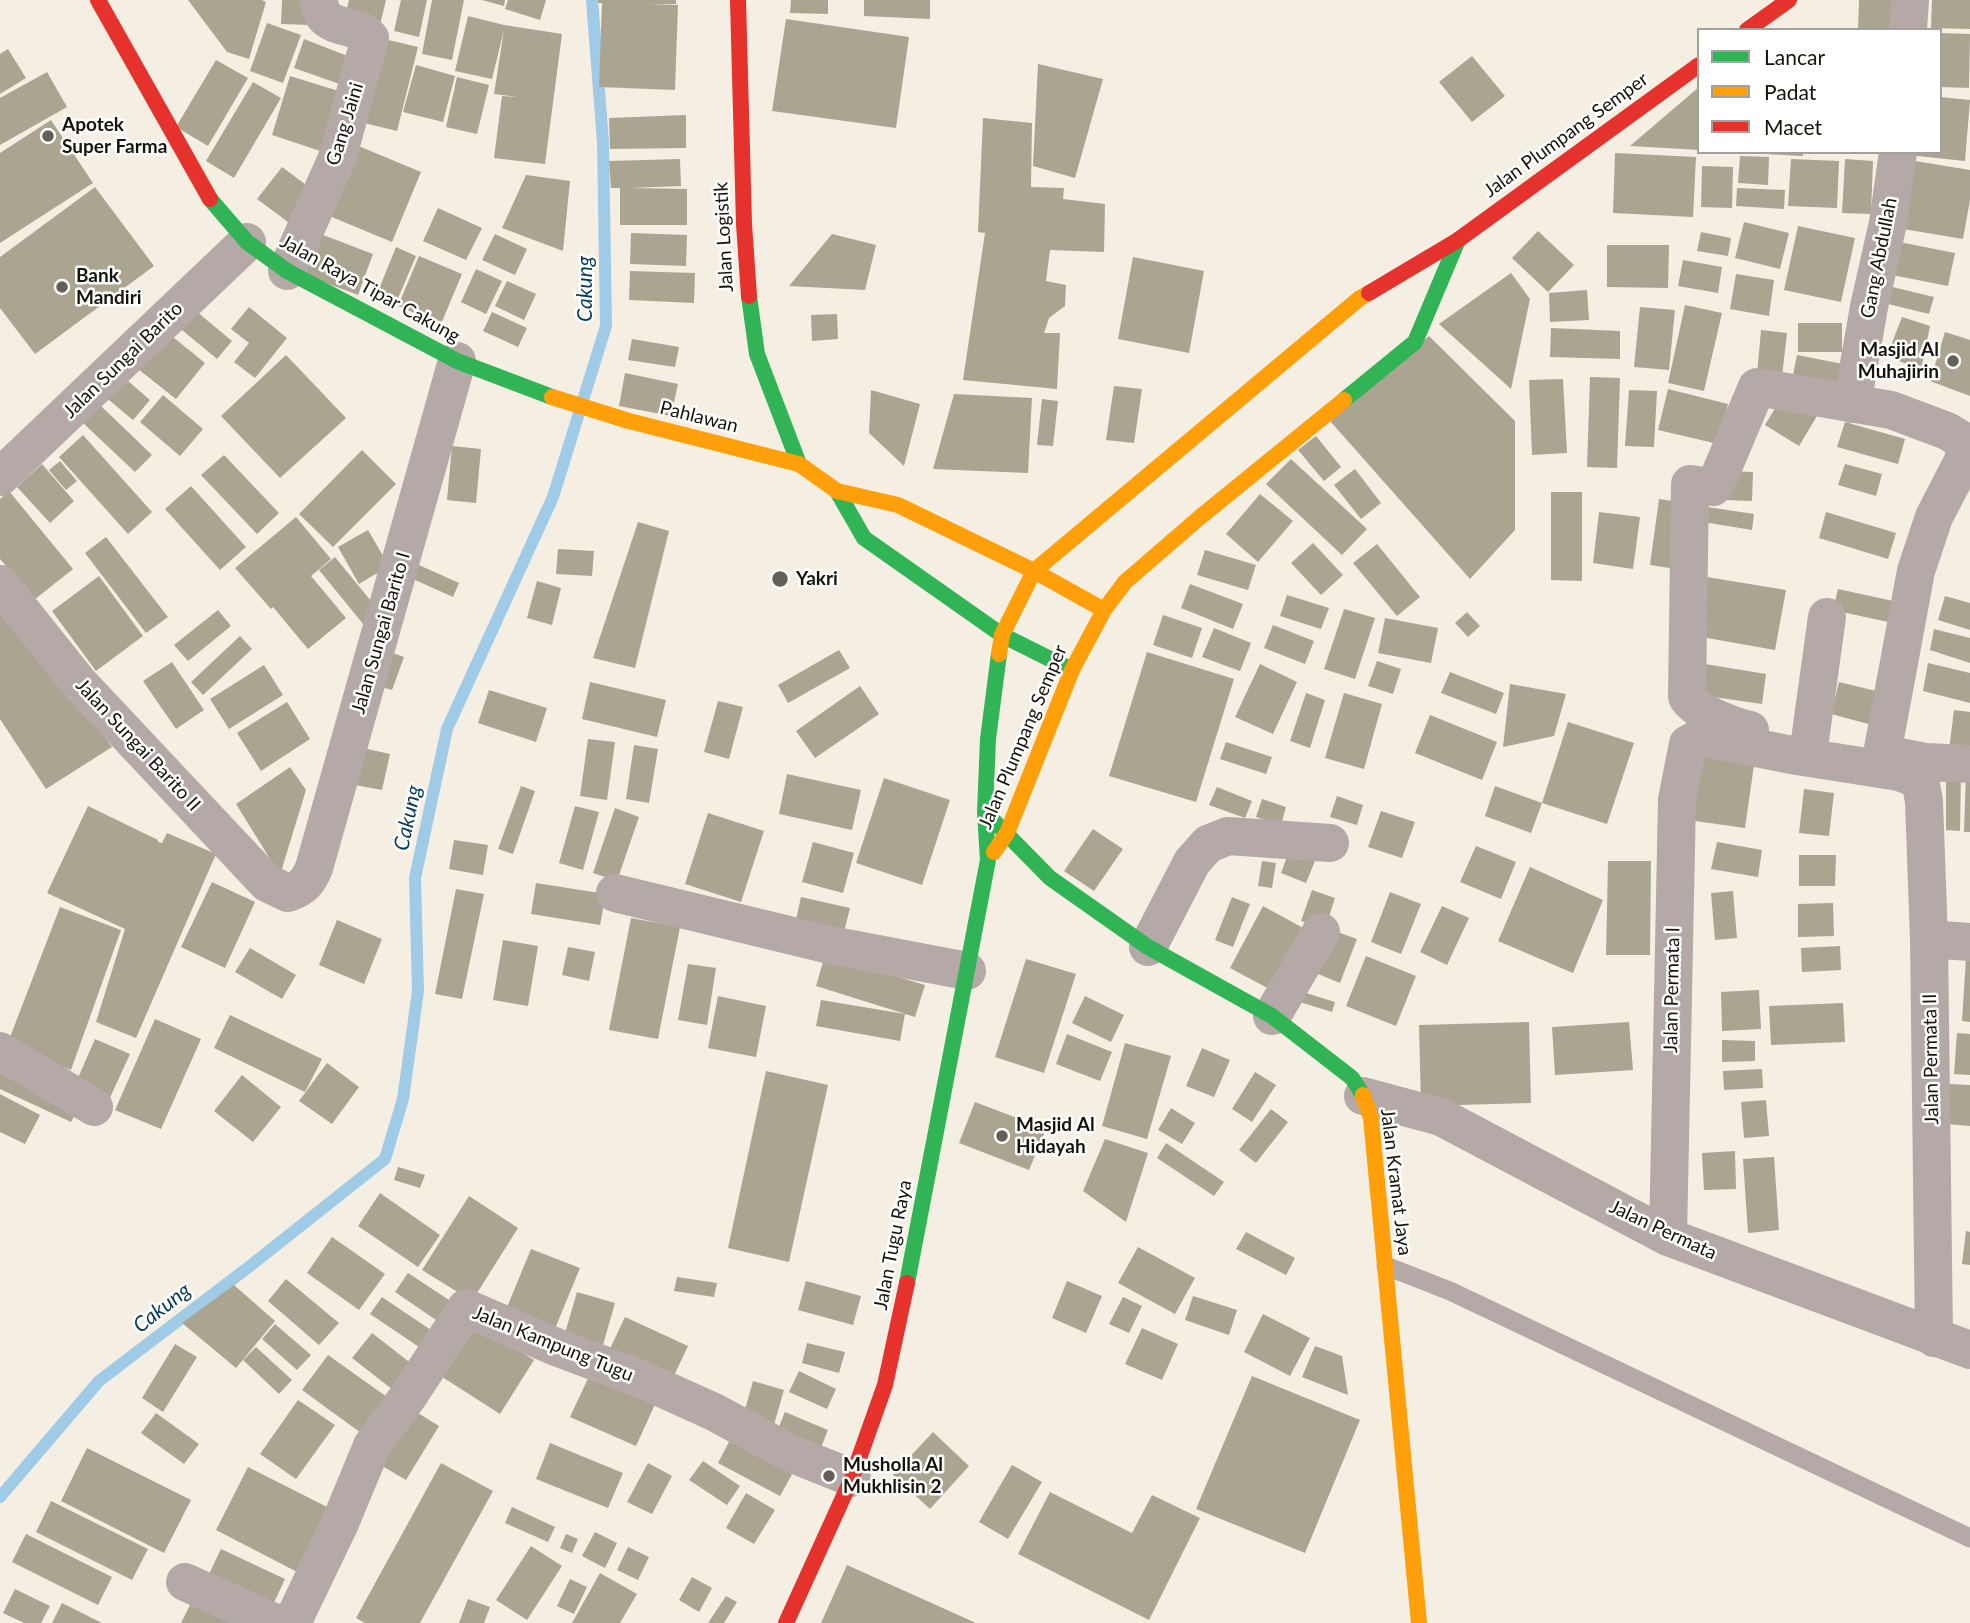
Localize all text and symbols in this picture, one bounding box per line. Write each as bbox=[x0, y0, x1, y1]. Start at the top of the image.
legend bbox=[1697, 28, 1942, 154]
text: Lancar bbox=[1764, 44, 1825, 69]
street label: Jalan Plumpang Semper bbox=[1479, 68, 1653, 202]
text: Padat bbox=[1764, 79, 1816, 104]
street label: Gang Jaini bbox=[322, 80, 368, 168]
place label: Apotek Super Farma bbox=[62, 114, 167, 158]
text: Macet bbox=[1764, 114, 1822, 139]
marker: Apotek Super Farma bbox=[40, 128, 56, 144]
street label: Jalan Logistik bbox=[710, 181, 738, 293]
street label: Gang Abdullah bbox=[1856, 196, 1902, 320]
street label: Jalan Raya Tipar Cakung bbox=[276, 230, 464, 348]
water label: Cakung bbox=[572, 256, 598, 322]
place label: Bank Mandiri bbox=[76, 265, 142, 309]
marker: Bank Mandiri bbox=[54, 279, 70, 295]
street label: Jalan Sungai Barito bbox=[59, 297, 187, 423]
place label: Masjid Al Muhajirin bbox=[1858, 339, 1939, 383]
marker: Masjid Al Muhajirin bbox=[1945, 353, 1961, 369]
street label: Pahlawan bbox=[657, 396, 741, 438]
street label: Jalan Sungai Barito I bbox=[347, 549, 415, 717]
place label: Yakri bbox=[796, 568, 838, 590]
marker: Yakri bbox=[770, 569, 790, 589]
street label: Jalan Plumpang Semper bbox=[974, 642, 1072, 832]
street label: Jalan Sungai Barito II bbox=[71, 674, 205, 816]
water label: Cakung bbox=[389, 783, 427, 853]
street label: Jalan Permata I bbox=[1660, 927, 1684, 1053]
street label: Jalan Permata II bbox=[1918, 993, 1944, 1125]
street label: Jalan Kramat Jaya bbox=[1376, 1107, 1416, 1257]
place label: Masjid Al Hidayah bbox=[1016, 1114, 1095, 1158]
marker: Masjid Al Hidayah bbox=[994, 1128, 1010, 1144]
street label: Jalan Tugu Raya bbox=[869, 1178, 917, 1312]
street label: Jalan Permata bbox=[1606, 1195, 1720, 1265]
water label: Cakung bbox=[128, 1278, 196, 1338]
street label: Jalan Kampung Tugu bbox=[469, 1301, 637, 1387]
place label: Musholla Al Mukhlisin 2 bbox=[843, 1454, 943, 1498]
marker: Musholla Al Mukhlisin 2 bbox=[821, 1468, 837, 1484]

